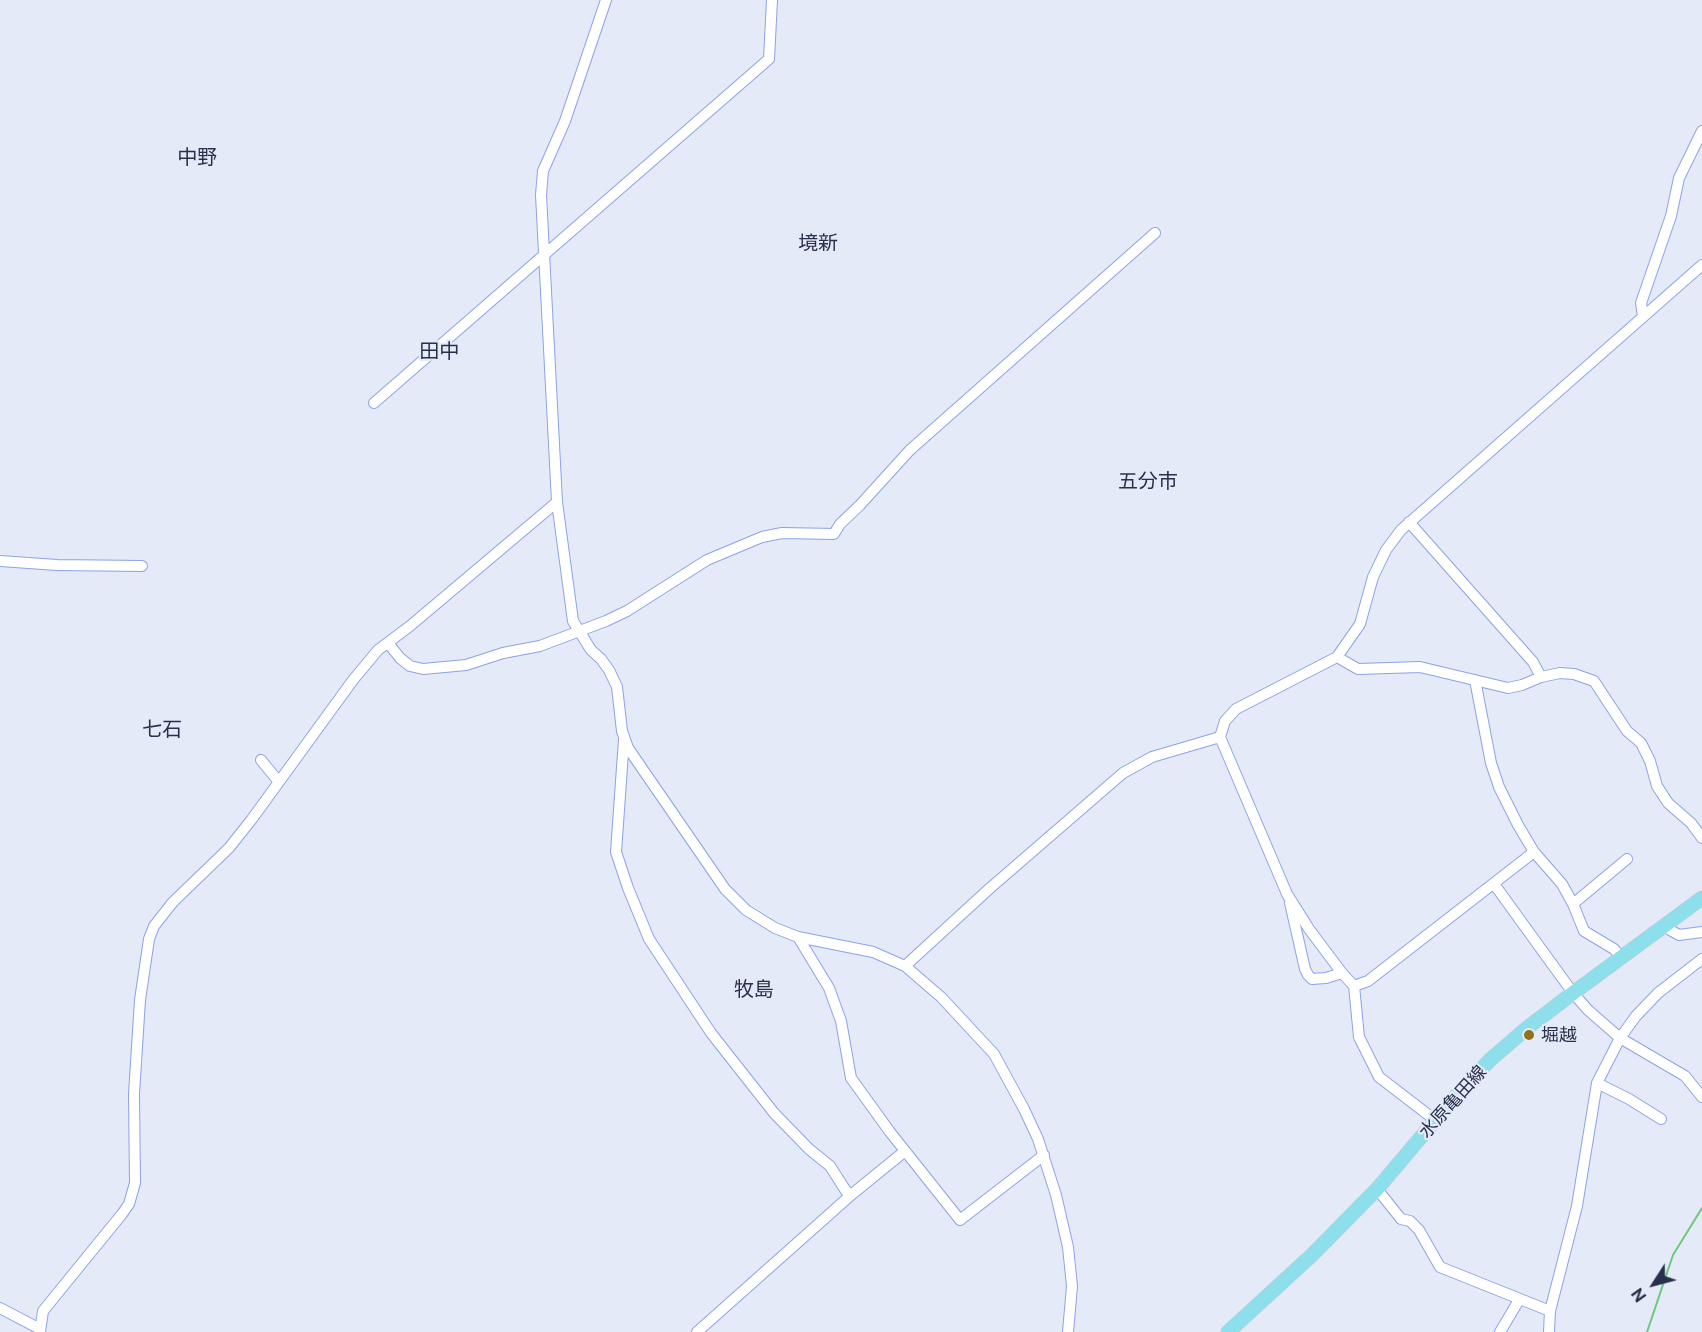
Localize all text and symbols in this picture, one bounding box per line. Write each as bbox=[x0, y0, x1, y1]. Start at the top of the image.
district label: 中野 bbox=[177, 146, 217, 170]
district label: 境新 bbox=[798, 232, 838, 256]
district label: 田中 bbox=[419, 340, 459, 364]
district label: 五分市 bbox=[1118, 470, 1178, 494]
district label: 七石 bbox=[142, 718, 182, 742]
district label: 牧島 bbox=[734, 978, 774, 1002]
place label: 堀越 bbox=[1541, 1024, 1577, 1046]
marker: 堀越 bbox=[1522, 1028, 1536, 1042]
street label: 水原亀田線 bbox=[1415, 1061, 1491, 1143]
north arrow bbox=[1624, 1254, 1684, 1314]
text: N bbox=[1628, 1284, 1650, 1306]

